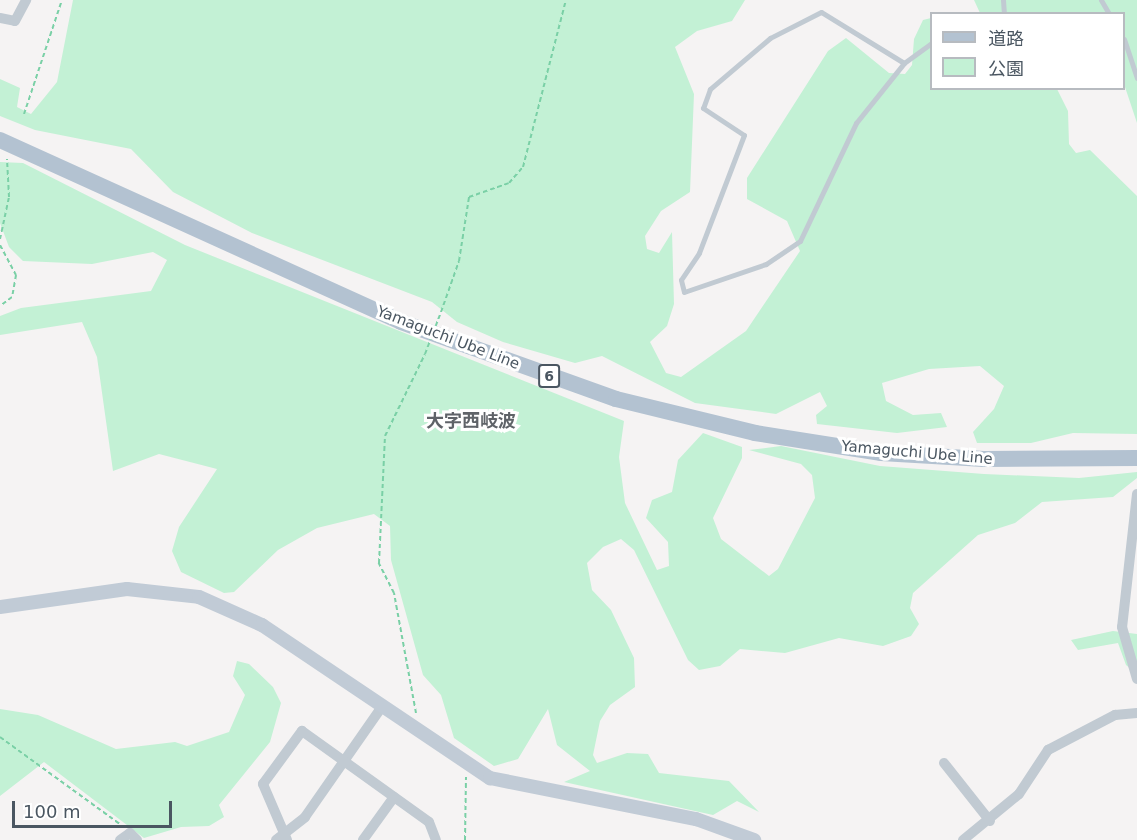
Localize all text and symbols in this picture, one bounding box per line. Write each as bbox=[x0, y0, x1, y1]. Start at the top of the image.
legend bbox=[930, 12, 1125, 90]
text: 道路 bbox=[988, 28, 1024, 49]
text: 公園 bbox=[988, 58, 1024, 79]
street label: Yamaguchi Ube Line bbox=[374, 302, 522, 374]
road number: 6 bbox=[537, 365, 561, 387]
district label: 大字西岐波 bbox=[426, 410, 516, 432]
street label: Yamaguchi Ube Line bbox=[841, 437, 993, 469]
scale bar bbox=[15, 789, 176, 827]
text: 100 m bbox=[23, 801, 81, 822]

